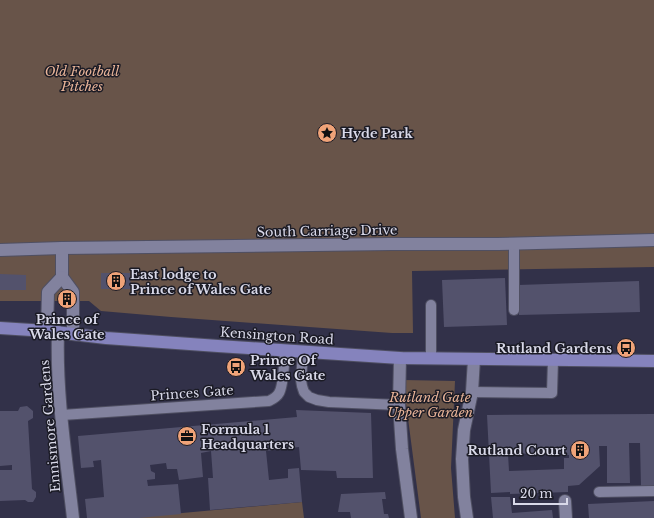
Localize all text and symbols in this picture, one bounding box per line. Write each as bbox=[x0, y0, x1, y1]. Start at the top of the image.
park label: Old Football Pitches bbox=[45, 63, 120, 95]
place icon: Hyde Park bbox=[316, 122, 338, 144]
place label: Hyde Park bbox=[341, 125, 413, 142]
street label: South Carriage Drive bbox=[256, 221, 398, 241]
place label: East lodge to Prince of Wales Gate bbox=[130, 266, 271, 298]
building icon: East lodge to Prince of Wales Gate bbox=[105, 270, 127, 292]
building icon: Prince of Wales Gate bbox=[56, 288, 78, 310]
place label: Prince of Wales Gate bbox=[28, 311, 105, 343]
street label: Kensington Road bbox=[220, 324, 335, 348]
bus stop icon: Rutland Gardens bbox=[615, 337, 637, 359]
place label: Rutland Gardens bbox=[496, 340, 612, 357]
place label: Prince Of Wales Gate bbox=[249, 352, 326, 384]
bus stop icon: Prince Of Wales Gate bbox=[225, 356, 247, 378]
street label: Ennismore Gardens bbox=[36, 359, 64, 493]
street label: Princes Gate bbox=[150, 382, 234, 404]
park label: Rutland Gate Upper Garden bbox=[387, 389, 473, 421]
place label: Formula 1 Headquarters bbox=[201, 421, 294, 453]
office icon: Formula 1 Headquarters bbox=[176, 425, 198, 447]
building icon: Rutland Court bbox=[569, 439, 591, 461]
place label: Rutland Court bbox=[467, 442, 566, 459]
scale bar bbox=[514, 480, 567, 506]
text: 20 m bbox=[520, 486, 552, 501]

